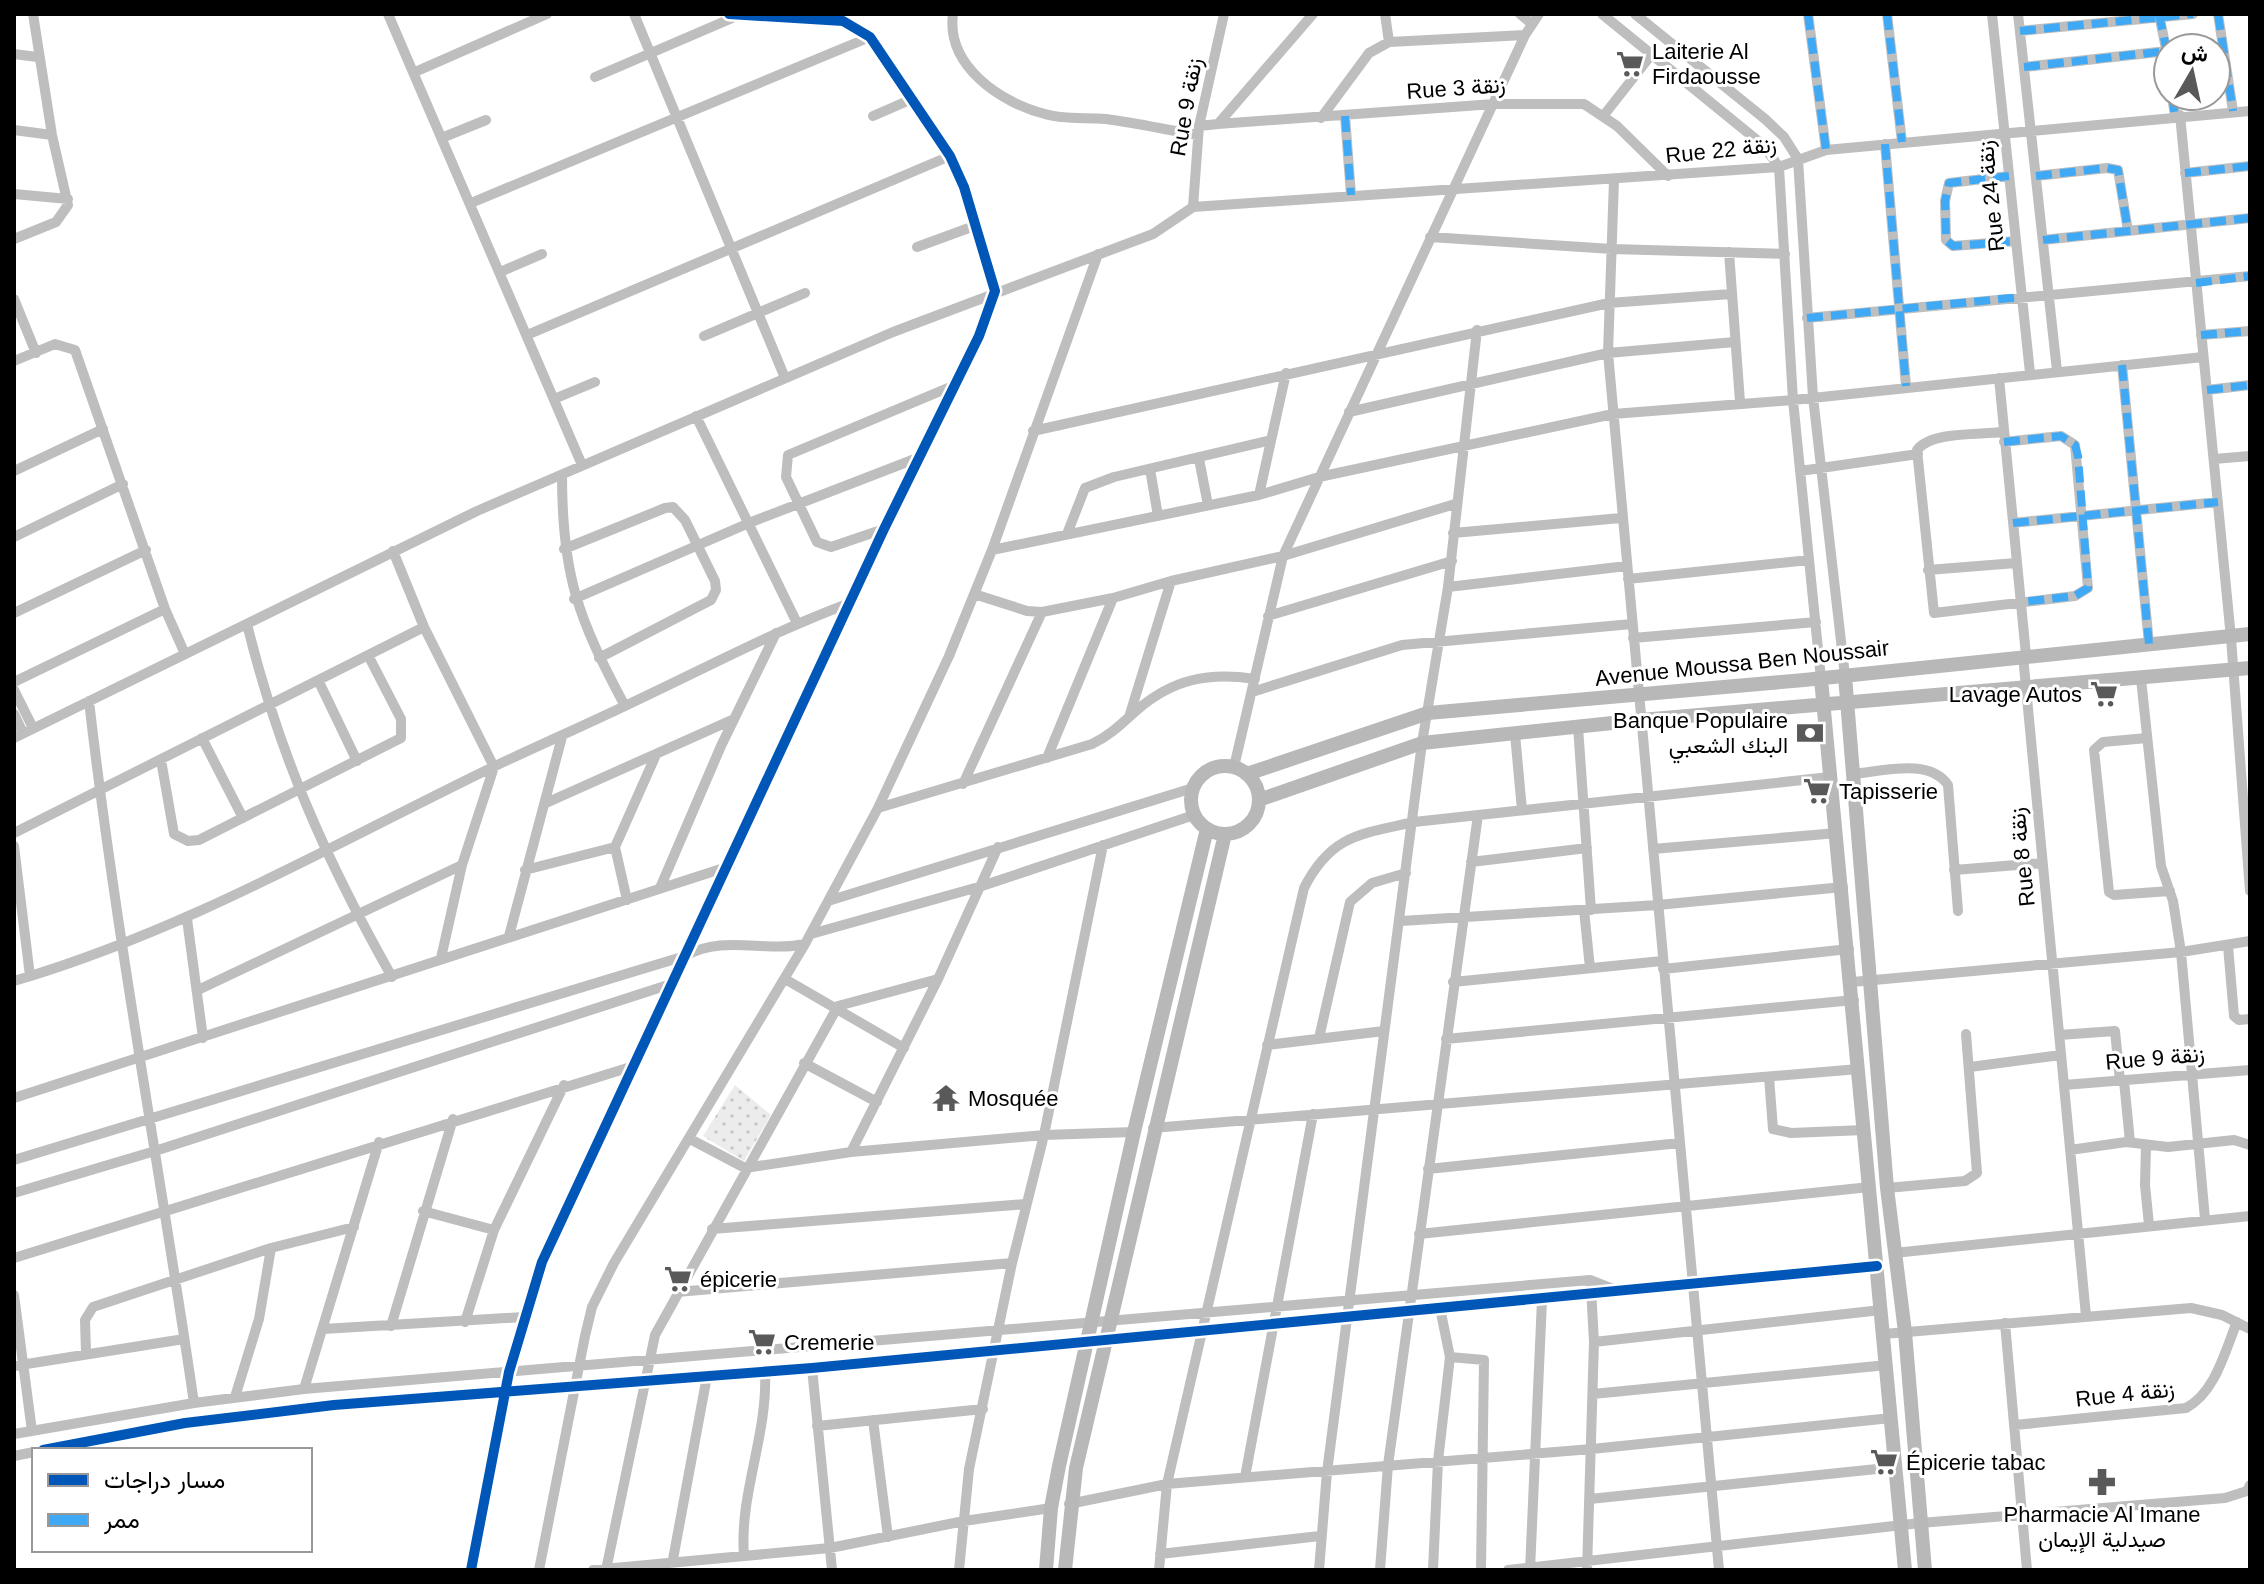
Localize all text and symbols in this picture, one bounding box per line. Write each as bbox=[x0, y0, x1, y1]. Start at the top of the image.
north arrow bbox=[2152, 32, 2232, 112]
text: ش bbox=[2180, 38, 2210, 68]
place label: Laiterie Al Firdaousse bbox=[1652, 39, 1761, 89]
supermarket icon: Laiterie Al Firdaousse bbox=[1615, 49, 1645, 79]
street label: Rue 9 زنقة bbox=[1165, 56, 1208, 158]
street label: Rue 3 زنقة bbox=[1406, 72, 1507, 105]
street label: Rue 22 زنقة bbox=[1664, 132, 1778, 169]
street label: Rue 24 زنقة bbox=[1973, 139, 2010, 253]
street label: Avenue Moussa Ben Noussair bbox=[1594, 635, 1890, 691]
supermarket icon: Lavage Autos bbox=[2089, 679, 2119, 709]
place label: Lavage Autos bbox=[1949, 682, 2082, 707]
place label: Banque Populaire البنك الشعبي bbox=[1613, 708, 1788, 764]
bank icon: Banque Populaire البنك الشعبي bbox=[1795, 718, 1825, 748]
supermarket icon: Tapisserie bbox=[1802, 776, 1832, 806]
place label: Tapisserie bbox=[1839, 779, 1938, 804]
street label: Rue 8 زنقة bbox=[2004, 806, 2041, 908]
street label: Rue 9 زنقة bbox=[2104, 1041, 2206, 1076]
temple icon: Mosquée bbox=[931, 1083, 961, 1113]
place label: Mosquée bbox=[968, 1086, 1059, 1111]
supermarket icon: épicerie bbox=[663, 1264, 693, 1294]
place label: épicerie bbox=[700, 1267, 777, 1292]
supermarket icon: Cremerie bbox=[747, 1327, 777, 1357]
place label: Cremerie bbox=[784, 1330, 874, 1355]
street label: Rue 4 زنقة bbox=[2074, 1376, 2176, 1413]
supermarket icon: Épicerie tabac bbox=[1869, 1447, 1899, 1477]
legend bbox=[32, 1448, 312, 1552]
place label: Épicerie tabac bbox=[1906, 1450, 2045, 1475]
text: مسار دراجات bbox=[104, 1466, 225, 1495]
pharmacy icon: Pharmacie Al Imane صيدلية الإيمان bbox=[2087, 1467, 2117, 1497]
place label: Pharmacie Al Imane صيدلية الإيمان bbox=[2004, 1502, 2200, 1554]
text: ممر bbox=[103, 1506, 140, 1535]

